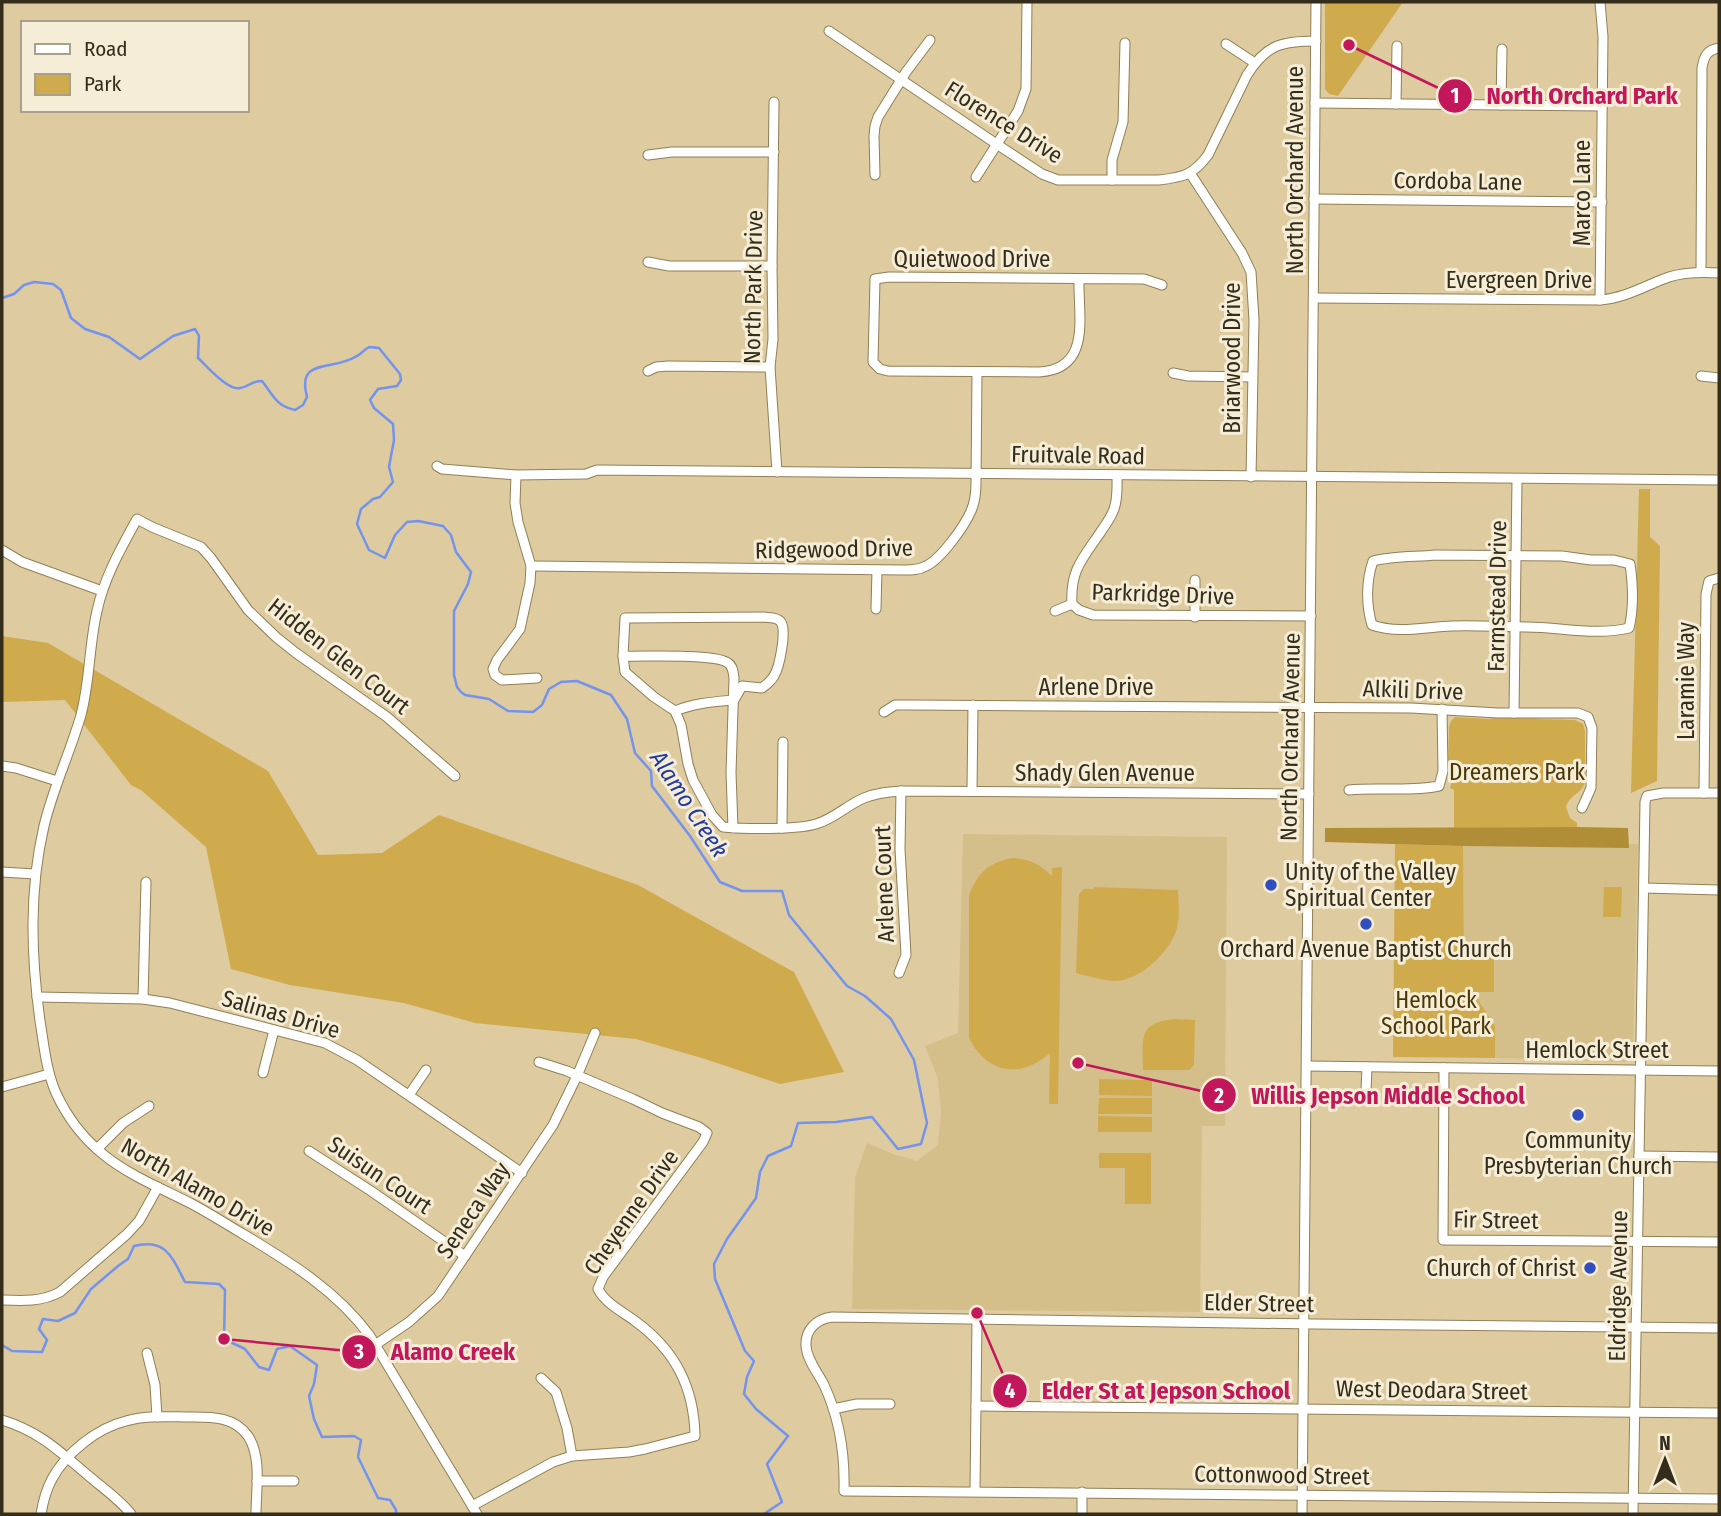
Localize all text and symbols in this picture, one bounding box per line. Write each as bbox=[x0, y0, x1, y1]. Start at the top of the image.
legend bbox=[21, 21, 248, 112]
text: Road bbox=[84, 36, 128, 62]
street label: North Orchard Avenue bbox=[1281, 66, 1309, 274]
text: Park bbox=[84, 71, 122, 97]
callout: North Orchard Park bbox=[1438, 73, 1692, 118]
street label: Florence Drive bbox=[940, 75, 1068, 169]
text: North Orchard Park bbox=[1486, 82, 1678, 110]
text: 1 bbox=[1451, 83, 1459, 109]
street label: Marco Lane bbox=[1568, 140, 1596, 246]
street label: Cordoba Lane bbox=[1393, 166, 1523, 196]
street label: North Park Drive bbox=[738, 210, 768, 364]
street label: Quietwood Drive bbox=[894, 245, 1050, 273]
street label: Evergreen Drive bbox=[1446, 266, 1592, 294]
street label: Briarwood Drive bbox=[1218, 282, 1246, 434]
street label: Fruitvale Road bbox=[1011, 440, 1145, 470]
street label: Farmstead Drive bbox=[1482, 520, 1512, 672]
street label: Ridgewood Drive bbox=[755, 534, 913, 564]
street label: Parkridge Drive bbox=[1091, 578, 1235, 610]
street label: Hidden Glen Court bbox=[263, 592, 416, 720]
street label: Laramie Way bbox=[1672, 621, 1700, 740]
street label: North Orchard Avenue bbox=[1274, 633, 1306, 841]
street label: Arlene Drive bbox=[1038, 673, 1154, 701]
street label: Alkili Drive bbox=[1362, 674, 1464, 706]
water label: Alamo Creek bbox=[644, 745, 734, 863]
park label: Dreamers Park bbox=[1449, 758, 1585, 786]
street label: Shady Glen Avenue bbox=[1015, 759, 1195, 787]
street label: Arlene Court bbox=[868, 824, 900, 943]
place label: Unity of the Valley Spiritual Center bbox=[1285, 858, 1457, 912]
marker: Unity of the Valley Spiritual Center bbox=[1263, 877, 1279, 893]
marker: Orchard Avenue Baptist Church bbox=[1358, 916, 1374, 932]
place label: Orchard Avenue Baptist Church bbox=[1220, 935, 1512, 963]
street label: Salinas Drive bbox=[219, 984, 343, 1044]
park label: Hemlock School Park bbox=[1381, 986, 1491, 1040]
street label: Hemlock Street bbox=[1525, 1036, 1669, 1064]
callout: Willis Jepson Middle School bbox=[1202, 1073, 1538, 1118]
text: Willis Jepson Middle School bbox=[1251, 1082, 1525, 1110]
text: 2 bbox=[1213, 1083, 1224, 1109]
marker: Community Presbyterian Church bbox=[1570, 1107, 1586, 1123]
place label: Community Presbyterian Church bbox=[1484, 1126, 1672, 1180]
street label: Suisun Court bbox=[323, 1130, 438, 1220]
street label: North Alamo Drive bbox=[116, 1132, 280, 1242]
street label: Cheyenne Drive bbox=[578, 1144, 684, 1280]
street label: Seneca Way bbox=[431, 1156, 516, 1264]
street label: Fir Street bbox=[1453, 1205, 1539, 1235]
street label: Eldridge Avenue bbox=[1603, 1210, 1633, 1362]
place label: Church of Christ bbox=[1426, 1254, 1576, 1282]
marker: Church of Christ bbox=[1582, 1260, 1598, 1276]
street label: Elder Street bbox=[1204, 1288, 1315, 1318]
callout: Alamo Creek bbox=[341, 1330, 529, 1375]
text: Alamo Creek bbox=[390, 1338, 516, 1366]
text: 3 bbox=[353, 1339, 364, 1365]
callout: Elder St at Jepson School bbox=[993, 1368, 1304, 1413]
street label: West Deodara Street bbox=[1336, 1374, 1529, 1406]
text: Elder St at Jepson School bbox=[1042, 1377, 1291, 1405]
text: 4 bbox=[1005, 1378, 1016, 1404]
north arrow bbox=[1630, 1425, 1700, 1495]
text: N bbox=[1659, 1432, 1671, 1455]
street label: Cottonwood Street bbox=[1194, 1459, 1371, 1491]

